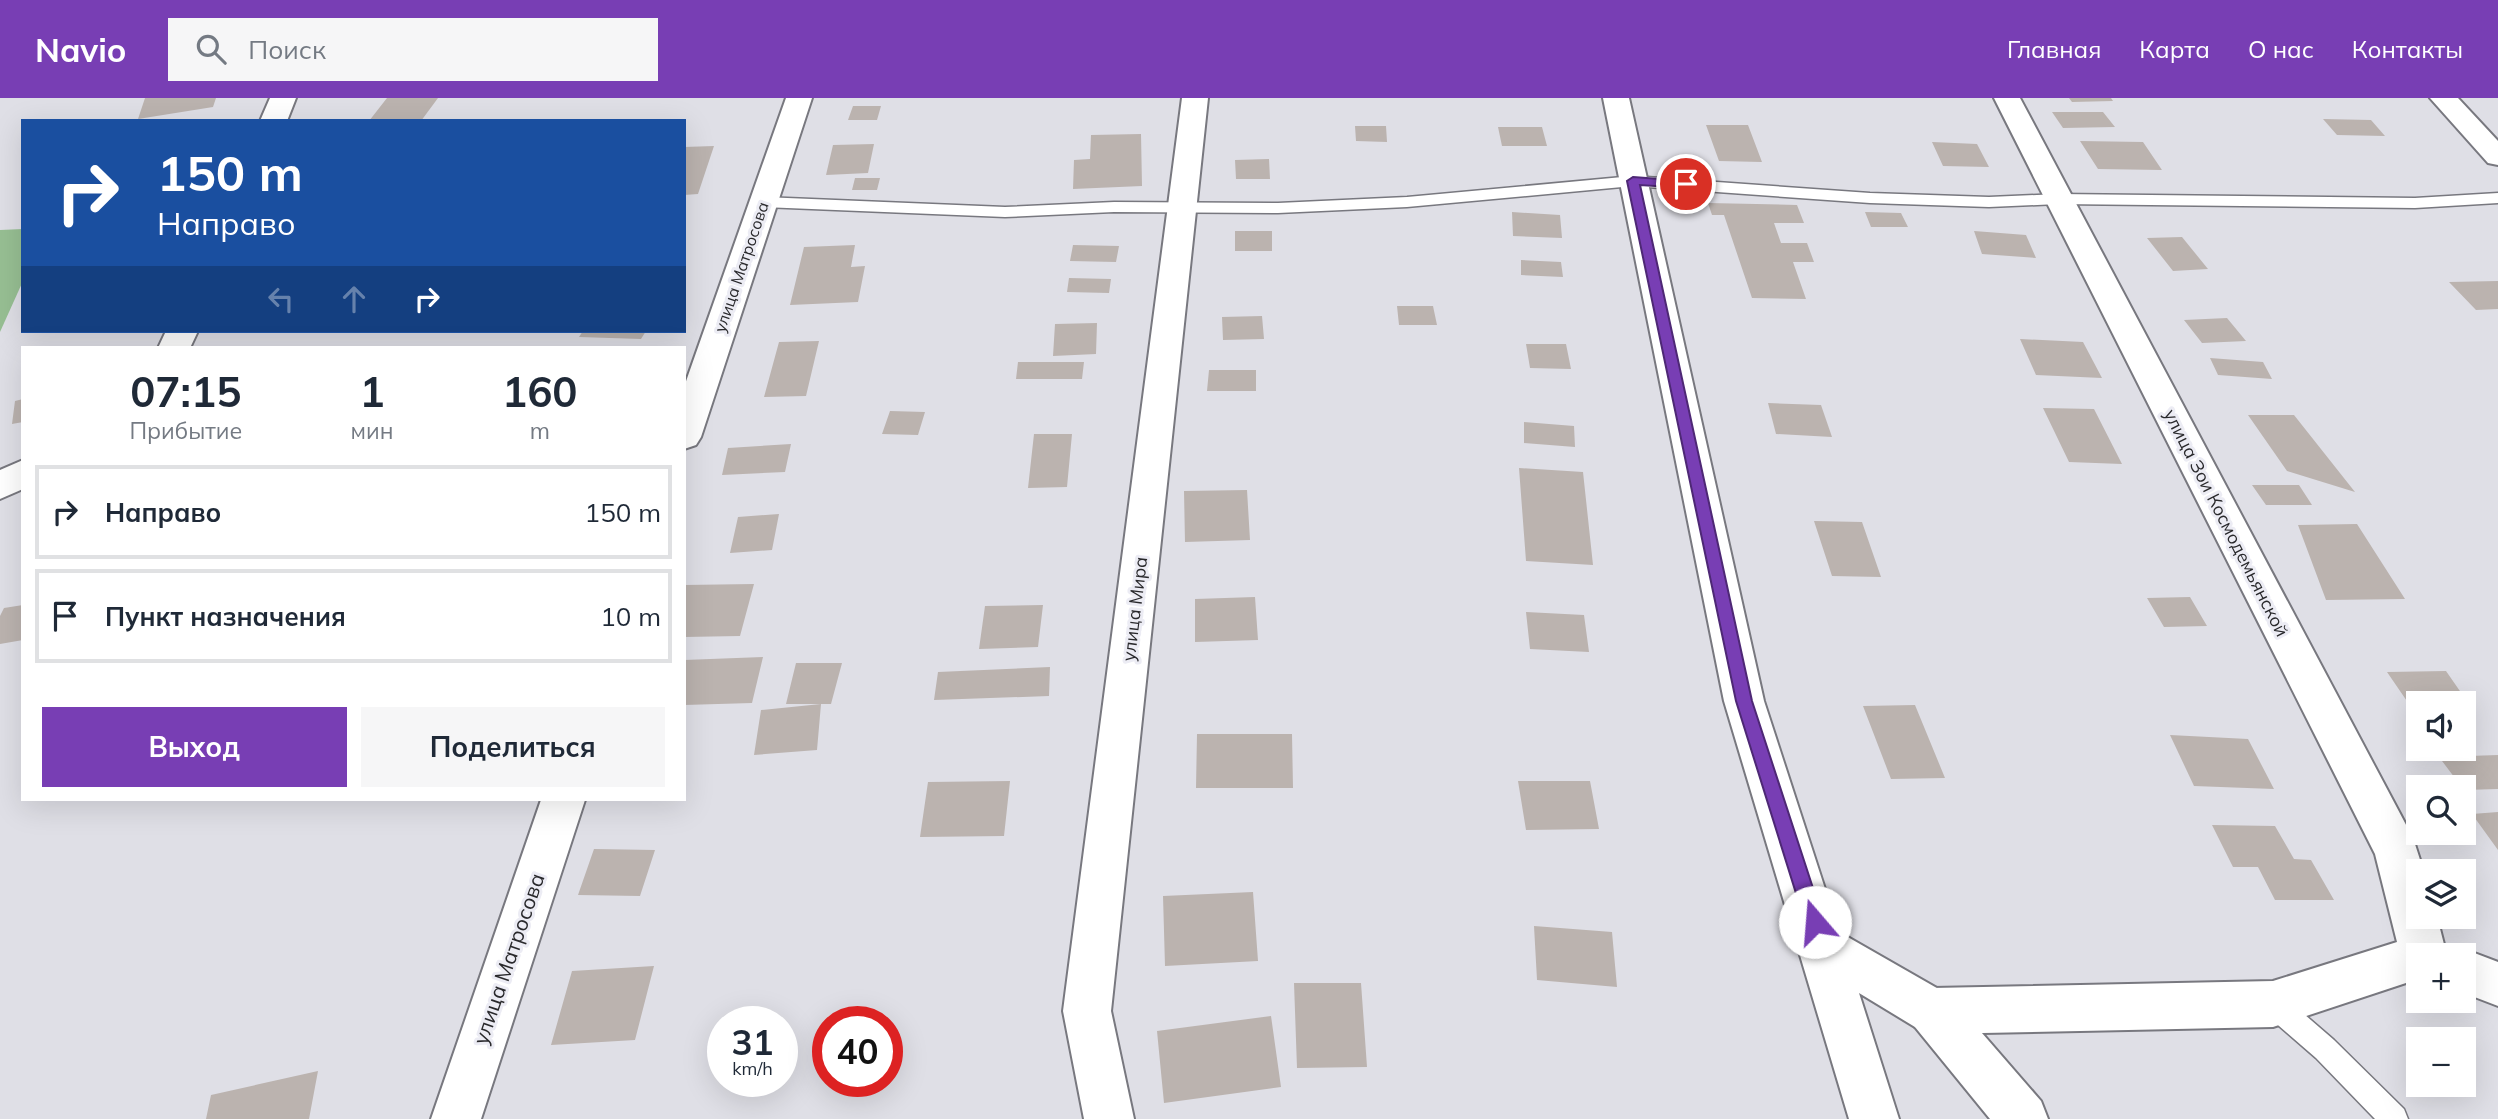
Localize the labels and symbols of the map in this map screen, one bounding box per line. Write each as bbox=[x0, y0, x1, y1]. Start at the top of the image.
pin bbox=[1656, 154, 1716, 214]
street label: улица Матросова bbox=[709, 199, 773, 335]
street label: улица Зои Космодемьянской bbox=[2159, 405, 2294, 640]
street label: улица Мира bbox=[1117, 555, 1152, 663]
street label: улица Матросова bbox=[467, 870, 550, 1048]
position arrow bbox=[1778, 885, 1852, 959]
speed limit sign: 40 bbox=[812, 1006, 903, 1097]

